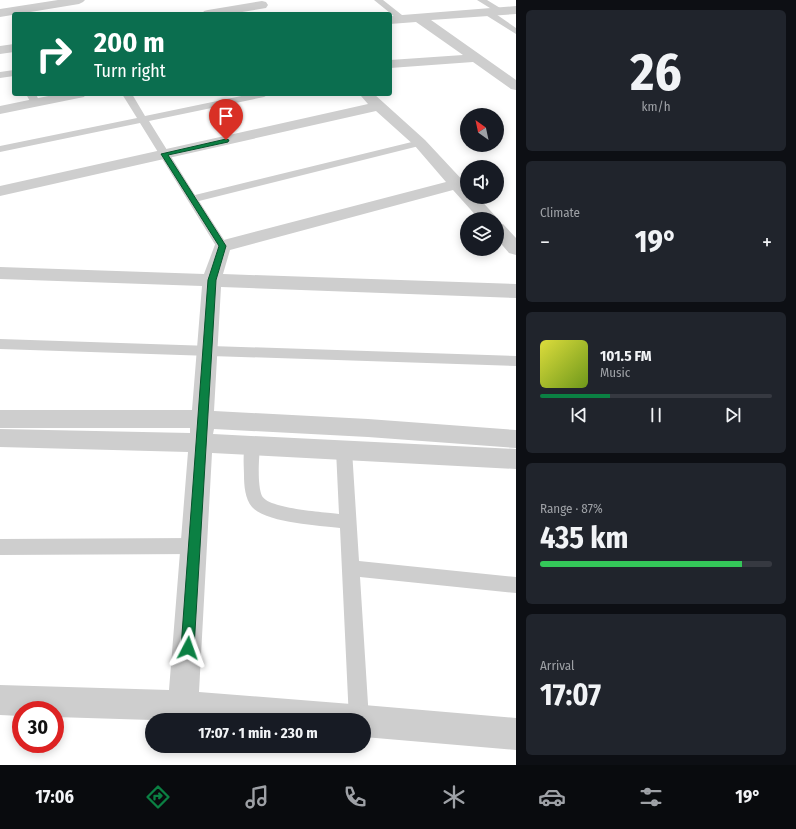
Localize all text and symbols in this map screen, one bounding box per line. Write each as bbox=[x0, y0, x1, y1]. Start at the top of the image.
text: 200 m bbox=[94, 26, 165, 59]
icon: right bbox=[28, 28, 80, 80]
text: 26 bbox=[630, 41, 682, 104]
text: Turn right bbox=[94, 60, 166, 82]
pin bbox=[209, 99, 243, 140]
text: km/h bbox=[642, 99, 671, 114]
icon: arrive bbox=[215, 105, 237, 127]
north arrow bbox=[460, 108, 504, 152]
map controls bbox=[460, 108, 504, 256]
button: sound bbox=[460, 160, 504, 204]
text: Climate bbox=[540, 205, 580, 220]
button: layers bbox=[460, 212, 504, 256]
text: 19° bbox=[635, 224, 677, 260]
text: − bbox=[540, 229, 550, 256]
text: + bbox=[762, 229, 772, 256]
text: 101.5 FM bbox=[600, 347, 652, 365]
text: Music bbox=[600, 365, 630, 380]
icon: previous bbox=[568, 404, 590, 426]
icon: pause bbox=[645, 404, 667, 426]
icon: next bbox=[722, 404, 744, 426]
text: Range · 87% bbox=[540, 501, 603, 516]
text: 435 km bbox=[540, 520, 628, 556]
position arrow bbox=[167, 627, 209, 669]
text: Arrival bbox=[540, 658, 574, 673]
text: 17:07 bbox=[540, 677, 601, 713]
speed limit sign: 30 bbox=[12, 701, 64, 753]
text: 17:07 · 1 min · 230 m bbox=[198, 724, 318, 742]
icon: directions bbox=[144, 783, 172, 811]
icon: music bbox=[243, 783, 271, 811]
icon: phone bbox=[341, 783, 369, 811]
icon: climate bbox=[440, 783, 468, 811]
icon: car bbox=[538, 783, 566, 811]
icon: filters bbox=[637, 783, 665, 811]
text: 17:06 bbox=[35, 786, 74, 808]
text: 19° bbox=[735, 786, 761, 808]

